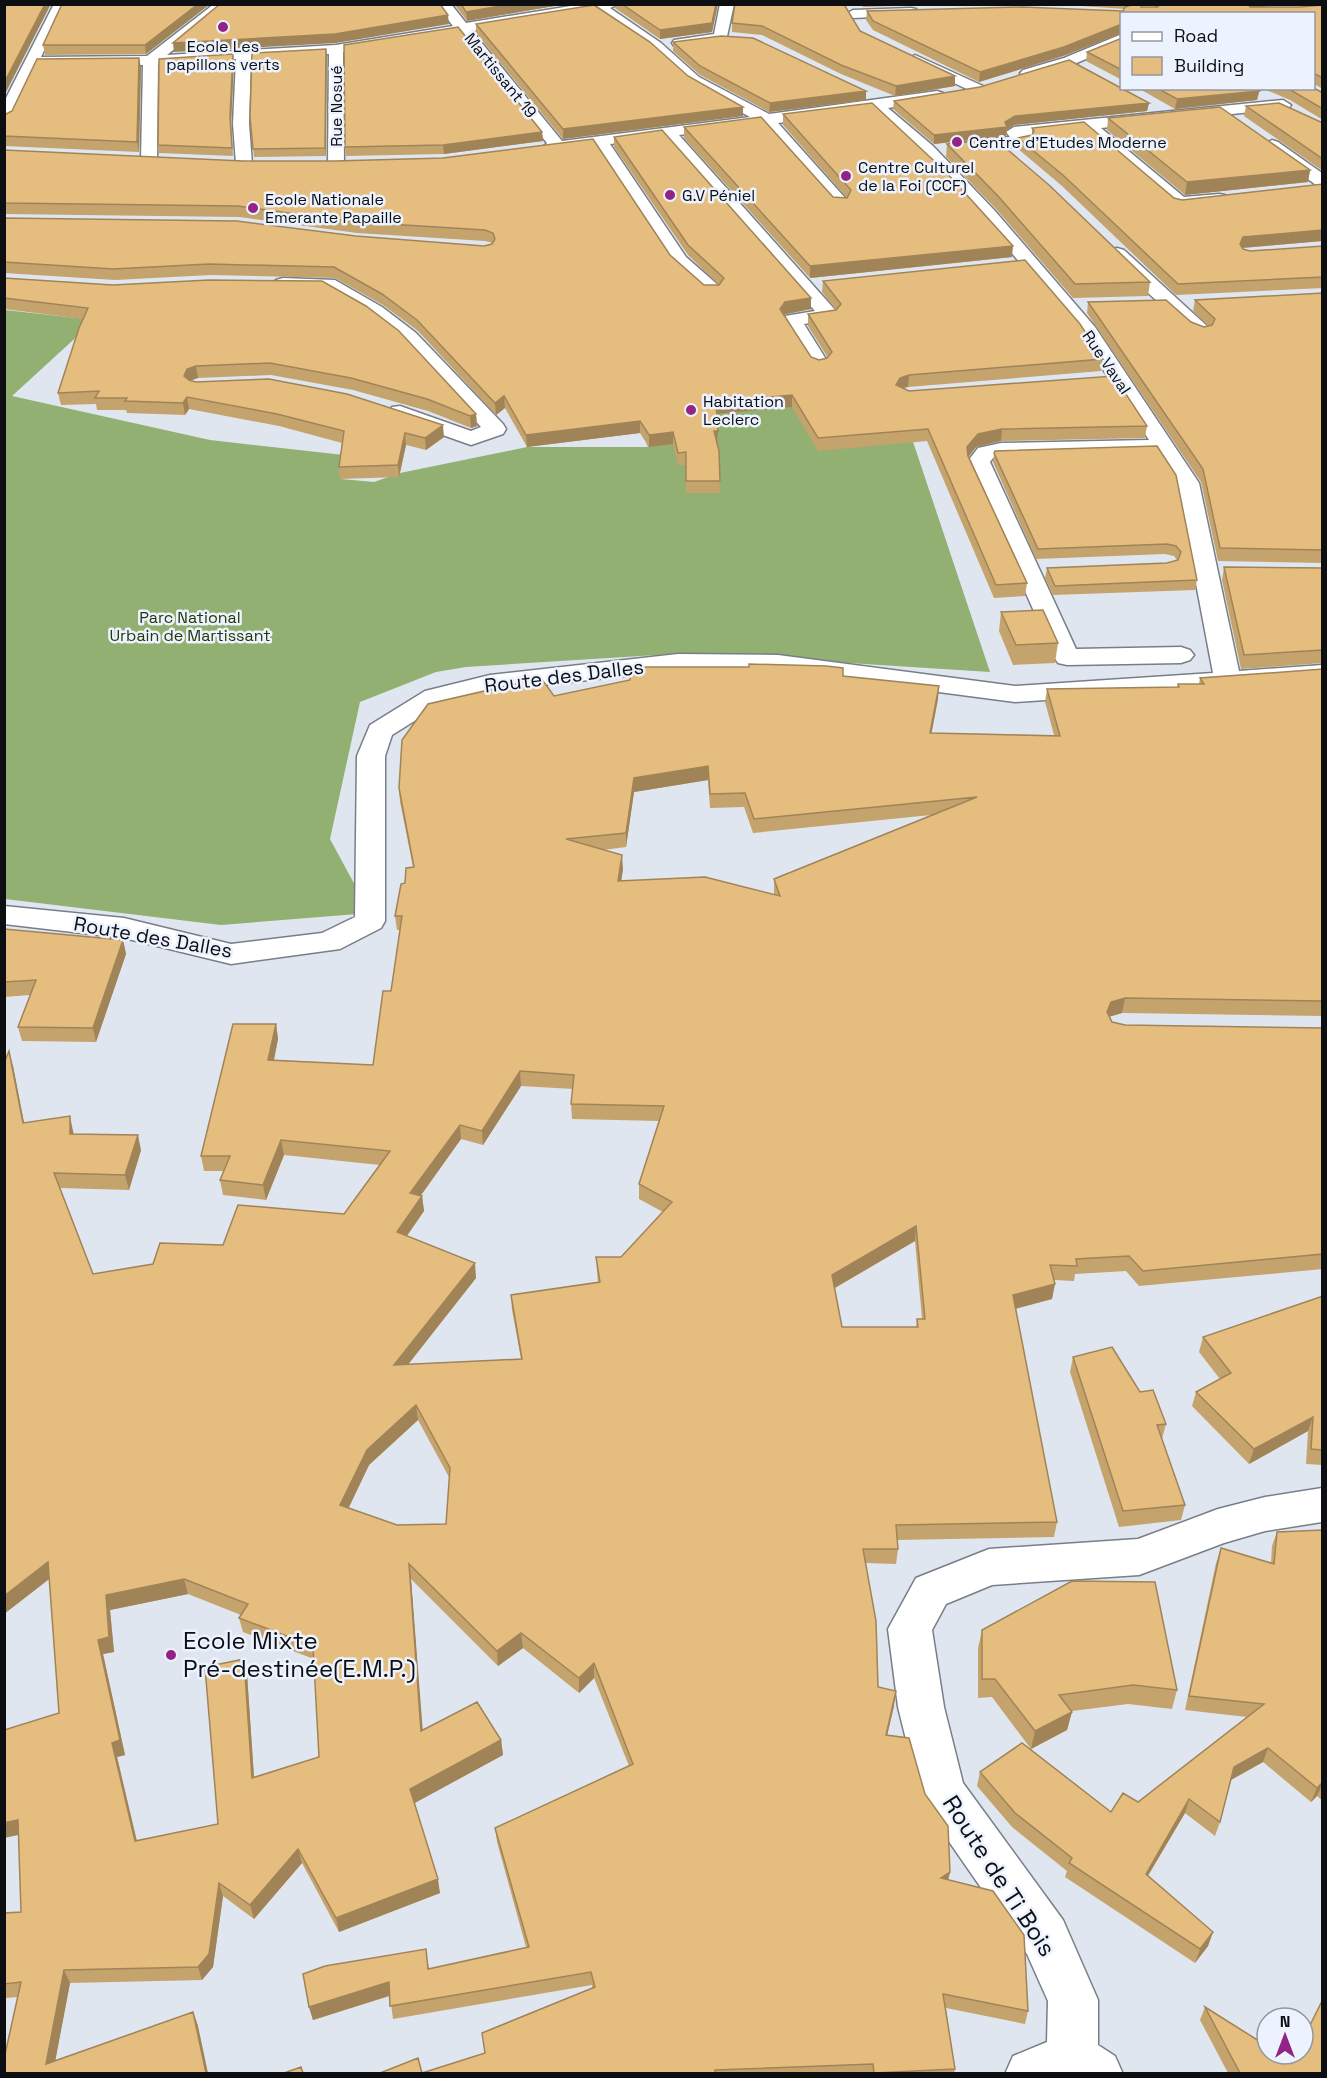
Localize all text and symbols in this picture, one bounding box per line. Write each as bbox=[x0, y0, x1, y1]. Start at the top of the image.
legend bbox=[1120, 12, 1315, 90]
marker: Ecole Les papillons verts bbox=[216, 20, 230, 34]
text: Road bbox=[1174, 24, 1218, 47]
street label: Martissant 19 bbox=[460, 28, 541, 122]
place label: Ecole Les papillons verts bbox=[166, 36, 280, 75]
text: Building bbox=[1174, 54, 1244, 77]
street label: Rue Nosué bbox=[326, 65, 347, 147]
place label: Centre d'Etudes Moderne bbox=[969, 132, 1167, 153]
marker: Centre d'Etudes Moderne bbox=[950, 135, 964, 149]
place label: Centre Culturel de la Foi (CCF) bbox=[858, 157, 974, 196]
marker: Centre Culturel de la Foi (CCF) bbox=[839, 169, 853, 183]
place label: G.V Péniel bbox=[682, 185, 755, 206]
marker: G.V Péniel bbox=[663, 188, 677, 202]
place label: Ecole Nationale Emerante Papaille bbox=[265, 189, 402, 228]
marker: Ecole Nationale Emerante Papaille bbox=[246, 201, 260, 215]
street label: Rue Vaval bbox=[1078, 326, 1136, 398]
place label: Habitation Leclerc bbox=[703, 391, 784, 430]
marker: Habitation Leclerc bbox=[684, 403, 698, 417]
park label: Parc National Urbain de Martissant bbox=[109, 607, 271, 646]
street label: Route des Dalles bbox=[483, 653, 645, 699]
street label: Route des Dalles bbox=[72, 910, 234, 964]
place label: Ecole Mixte Pré-destinée(E.M.P.) bbox=[183, 1625, 416, 1684]
marker: Ecole Mixte Pré-destinée(E.M.P.) bbox=[164, 1648, 178, 1662]
street label: Route de Ti Bois bbox=[936, 1789, 1063, 1962]
north arrow bbox=[1255, 2006, 1315, 2066]
text: N bbox=[1280, 2011, 1290, 2032]

